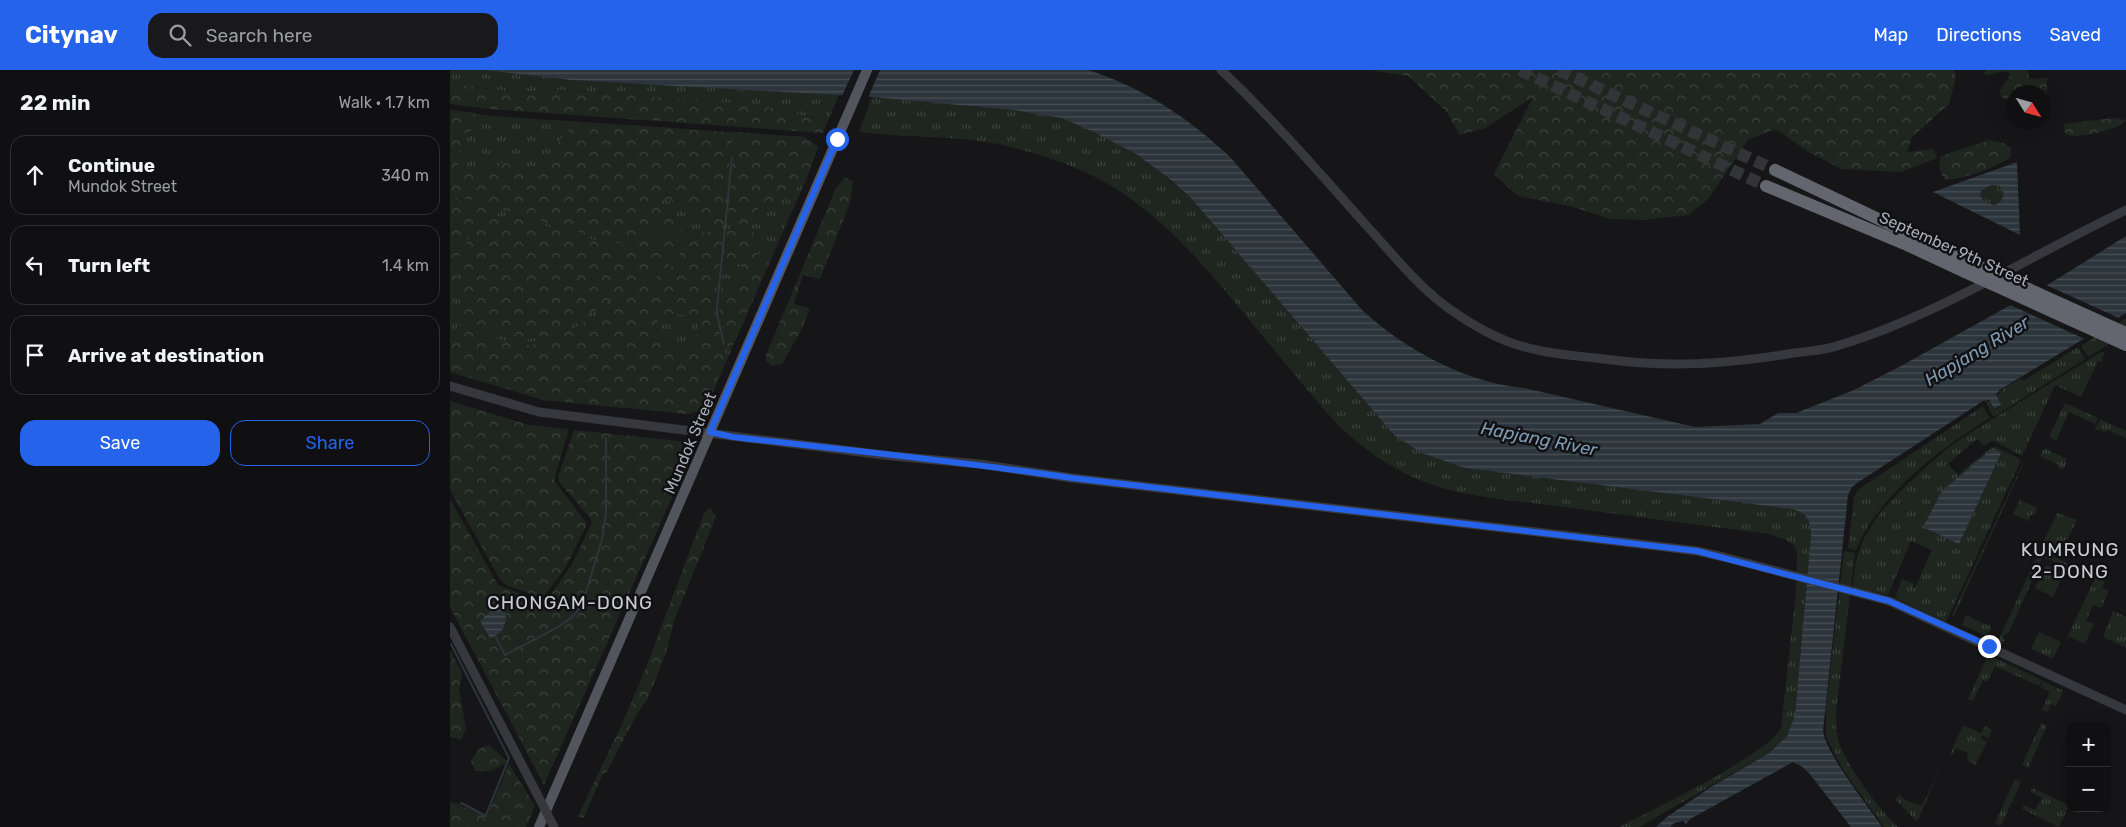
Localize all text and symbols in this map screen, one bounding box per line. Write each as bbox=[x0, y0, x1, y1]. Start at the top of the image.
search box bbox=[148, 13, 498, 58]
text: Citynav bbox=[25, 21, 118, 49]
icon: search bbox=[166, 21, 194, 49]
text: Search here bbox=[206, 24, 312, 47]
text: Map bbox=[1873, 24, 1908, 46]
text: Directions bbox=[1936, 24, 2022, 46]
text: Saved bbox=[2050, 24, 2101, 46]
north arrow bbox=[2006, 85, 2051, 130]
text: 22 min bbox=[20, 90, 91, 115]
text: Walk · 1.7 km bbox=[339, 93, 430, 112]
route start bbox=[826, 128, 849, 151]
text: Continue bbox=[68, 154, 155, 177]
icon: ahead bbox=[21, 161, 49, 189]
text: 340 m bbox=[381, 166, 429, 185]
text: Mundok Street bbox=[68, 177, 177, 196]
street label: September 9th Street bbox=[1876, 207, 2032, 291]
icon: left bbox=[21, 251, 49, 279]
text: Turn left bbox=[68, 254, 150, 277]
text: 1.4 km bbox=[382, 256, 429, 275]
water label: Hapjang River bbox=[1921, 311, 2034, 391]
icon: arrive bbox=[21, 341, 49, 369]
text: Arrive at destination bbox=[68, 344, 264, 367]
street label: Mundok Street bbox=[660, 389, 720, 497]
water label: Hapjang River bbox=[1479, 417, 1600, 461]
button: Save bbox=[20, 420, 220, 466]
button: Share bbox=[230, 420, 430, 466]
district label: KUMRUNG 2-DONG bbox=[2021, 538, 2119, 583]
district label: CHONGAM-DONG bbox=[487, 591, 653, 614]
route end bbox=[1978, 635, 2001, 658]
map controls bbox=[2066, 722, 2111, 812]
button: + bbox=[2066, 722, 2111, 767]
button: − bbox=[2066, 767, 2111, 812]

